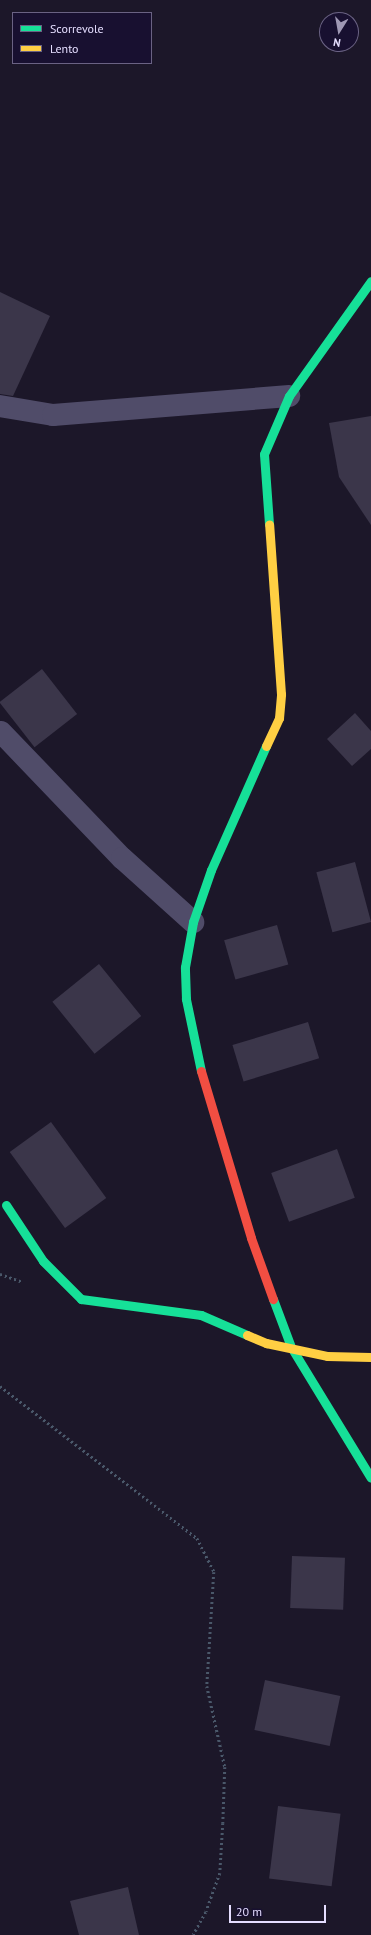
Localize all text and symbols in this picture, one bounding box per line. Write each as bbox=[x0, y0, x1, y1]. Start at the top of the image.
legend bbox=[12, 12, 152, 64]
north arrow bbox=[319, 12, 359, 52]
text: Scorrevole bbox=[50, 21, 104, 36]
text: N bbox=[332, 35, 342, 50]
text: Lento bbox=[50, 41, 79, 56]
scale bar bbox=[231, 1897, 328, 1923]
text: 20 m bbox=[236, 1904, 262, 1919]

